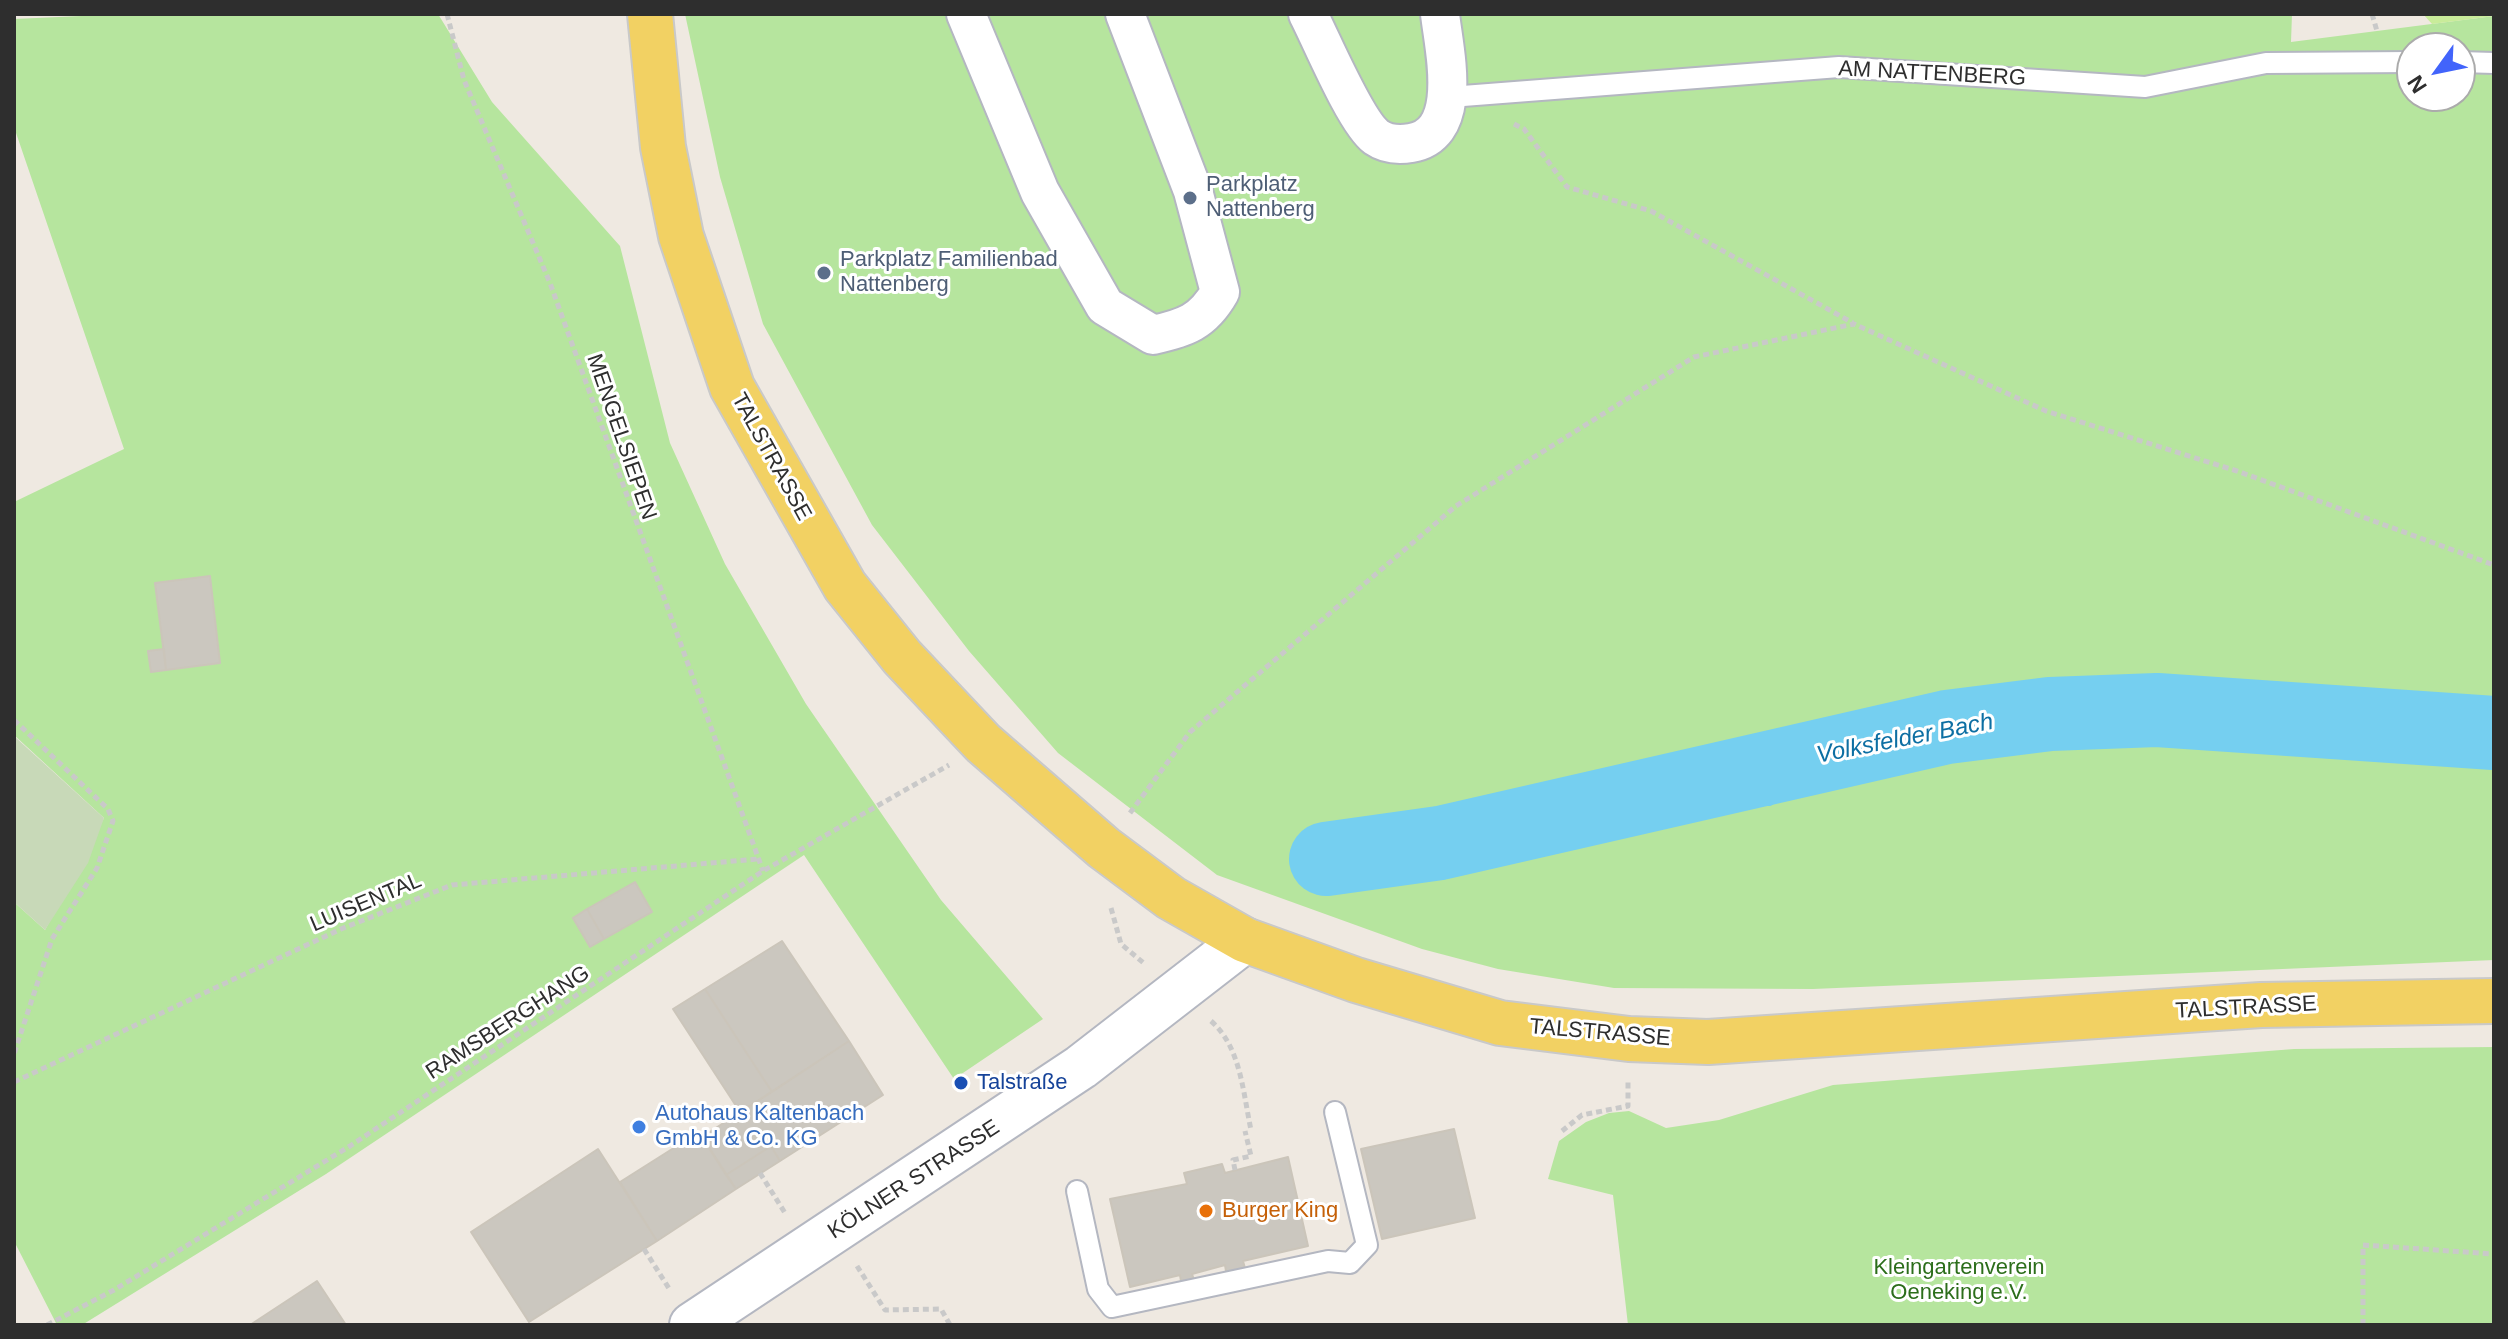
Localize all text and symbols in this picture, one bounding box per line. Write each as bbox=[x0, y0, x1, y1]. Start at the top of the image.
north arrow bbox=[2396, 32, 2476, 112]
street label: AM NATTENBERG bbox=[1838, 56, 2026, 92]
text: N bbox=[2402, 71, 2432, 98]
place label: Parkplatz Nattenberg bbox=[1206, 172, 1315, 224]
marker: Parkplatz Nattenberg bbox=[1181, 189, 1199, 207]
place label: Parkplatz Familienbad Nattenberg bbox=[840, 247, 1058, 298]
marker: Parkplatz Familienbad Nattenberg bbox=[815, 264, 833, 282]
street label: MENGELSIEPEN bbox=[580, 351, 662, 523]
street label: TALSTRASSE bbox=[725, 389, 817, 525]
water label: Volksfelder Bach bbox=[1814, 708, 1996, 770]
street label: LUISENTAL bbox=[306, 868, 426, 938]
street label: RAMSBERGHANG bbox=[421, 960, 595, 1086]
street label: TALSTRASSE bbox=[2175, 991, 2317, 1025]
street label: TALSTRASSE bbox=[1528, 1014, 1672, 1052]
place label: Talstraße bbox=[977, 1070, 1067, 1096]
marker: Talstraße bbox=[952, 1074, 970, 1092]
place label: Autohaus Kaltenbach GmbH & Co. KG bbox=[655, 1101, 864, 1152]
street label: KÖLNER STRASSE bbox=[823, 1115, 1005, 1245]
marker: Autohaus Kaltenbach GmbH & Co. KG bbox=[630, 1118, 648, 1136]
place label: Burger King bbox=[1222, 1198, 1338, 1224]
marker: Burger King bbox=[1197, 1202, 1215, 1220]
park label: Kleingartenverein Oeneking e.V. bbox=[1873, 1255, 2045, 1306]

